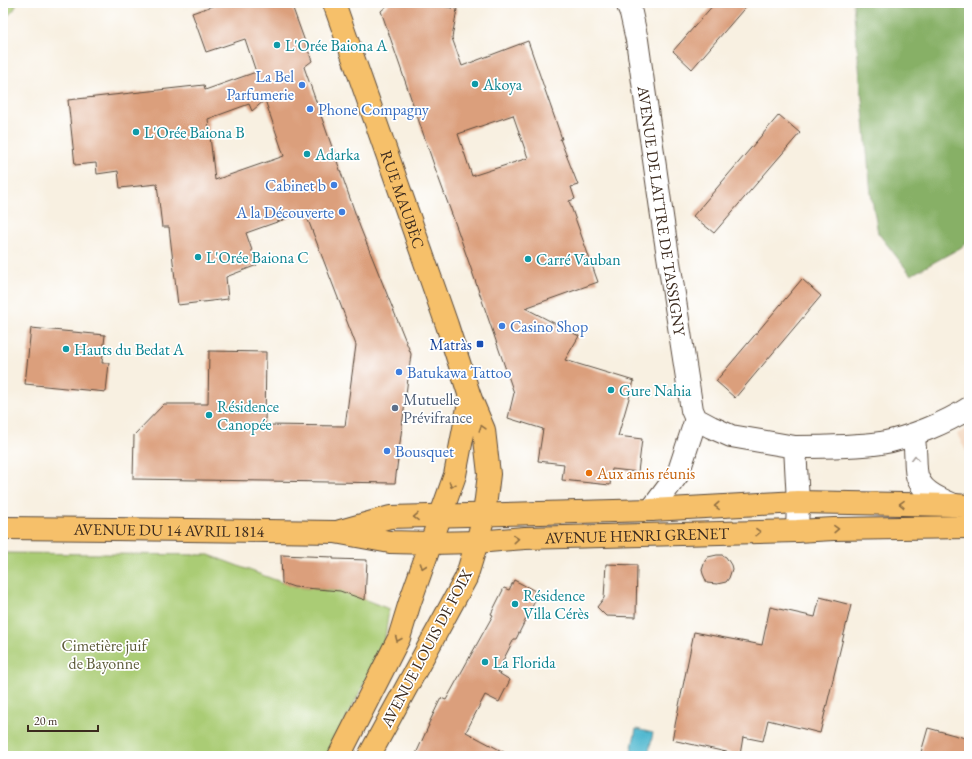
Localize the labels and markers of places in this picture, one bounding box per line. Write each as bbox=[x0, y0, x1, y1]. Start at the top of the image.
place label: L'Orée Baiona A bbox=[285, 35, 388, 56]
marker: L'Orée Baiona A bbox=[272, 40, 282, 50]
place label: La Bel Parfumerie bbox=[227, 66, 294, 105]
place label: Akoya bbox=[482, 74, 523, 95]
marker: Akoya bbox=[470, 79, 480, 89]
marker: La Bel Parfumerie bbox=[297, 80, 307, 90]
place label: Phone Compagny bbox=[318, 99, 430, 120]
marker: Phone Compagny bbox=[305, 104, 315, 114]
place label: L'Orée Baiona B bbox=[144, 122, 245, 143]
marker: L'Orée Baiona B bbox=[131, 127, 141, 137]
place label: Adarka bbox=[314, 144, 360, 165]
marker: Adarka bbox=[302, 149, 312, 159]
place label: Cabinet b bbox=[265, 175, 326, 196]
marker: Cabinet b bbox=[329, 180, 339, 190]
place label: A la Découverte bbox=[235, 202, 334, 223]
marker: A la Découverte bbox=[337, 207, 347, 217]
place label: L'Orée Baiona C bbox=[206, 247, 309, 268]
place label: Carré Vauban bbox=[536, 249, 621, 270]
marker: L'Orée Baiona C bbox=[193, 252, 203, 262]
marker: Carré Vauban bbox=[523, 254, 533, 264]
place label: Casino Shop bbox=[510, 316, 588, 337]
marker: Casino Shop bbox=[497, 321, 507, 331]
place label: Matràs bbox=[430, 334, 472, 355]
place label: Hauts du Bedat A bbox=[74, 339, 185, 360]
marker: Matràs bbox=[475, 339, 485, 349]
marker: Hauts du Bedat A bbox=[61, 344, 71, 354]
place label: Batukawa Tattoo bbox=[407, 362, 511, 383]
marker: Batukawa Tattoo bbox=[394, 367, 404, 377]
place label: Gure Nahia bbox=[619, 380, 692, 401]
marker: Gure Nahia bbox=[606, 385, 616, 395]
place label: Mutuelle Prévifrance bbox=[403, 389, 472, 428]
place label: Résidence Canopée bbox=[217, 396, 279, 435]
marker: Mutuelle Prévifrance bbox=[390, 403, 400, 413]
marker: Résidence Canopée bbox=[204, 410, 214, 420]
place label: Bousquet bbox=[395, 441, 454, 462]
marker: Bousquet bbox=[382, 446, 392, 456]
place label: Aux amis réunis bbox=[596, 463, 695, 484]
marker: Aux amis réunis bbox=[584, 468, 594, 478]
place label: Résidence Villa Cérès bbox=[523, 585, 589, 624]
marker: Résidence Villa Cérès bbox=[510, 599, 520, 609]
place label: La Florida bbox=[493, 652, 556, 673]
marker: La Florida bbox=[480, 657, 490, 667]

